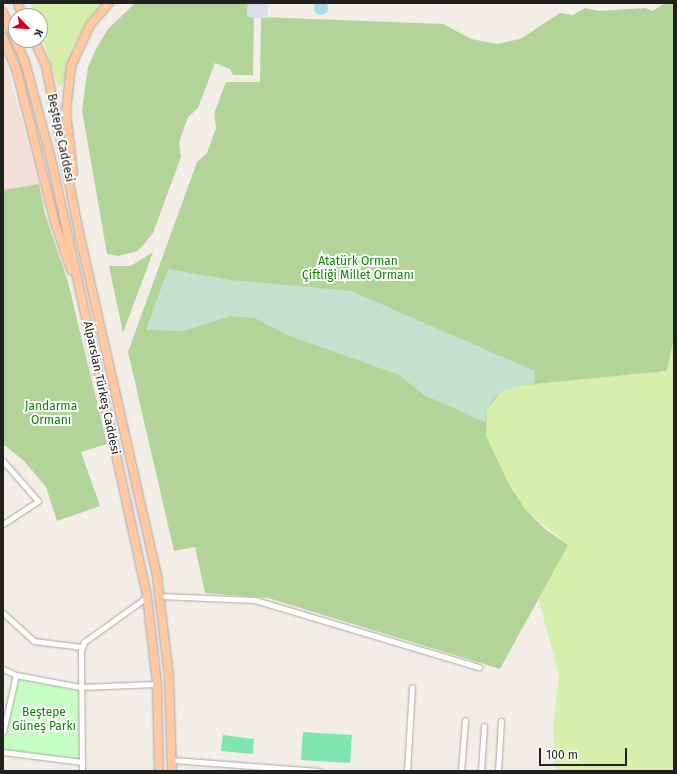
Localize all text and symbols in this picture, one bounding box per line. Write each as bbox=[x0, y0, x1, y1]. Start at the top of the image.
north arrow bbox=[8, 8, 48, 48]
text: K bbox=[31, 27, 46, 39]
street label: Beştepe Caddesi bbox=[44, 92, 76, 184]
park label: Atatürk Orman Çiftliği Millet Ormanı bbox=[302, 255, 414, 283]
street label: Alparslan Türkeş Caddesi bbox=[80, 320, 122, 456]
park label: Jandarma Ormanı bbox=[25, 400, 77, 428]
park label: Beştepe Güneş Parkı bbox=[12, 706, 76, 734]
scale bar bbox=[541, 740, 629, 766]
text: 100 m bbox=[546, 748, 578, 762]

